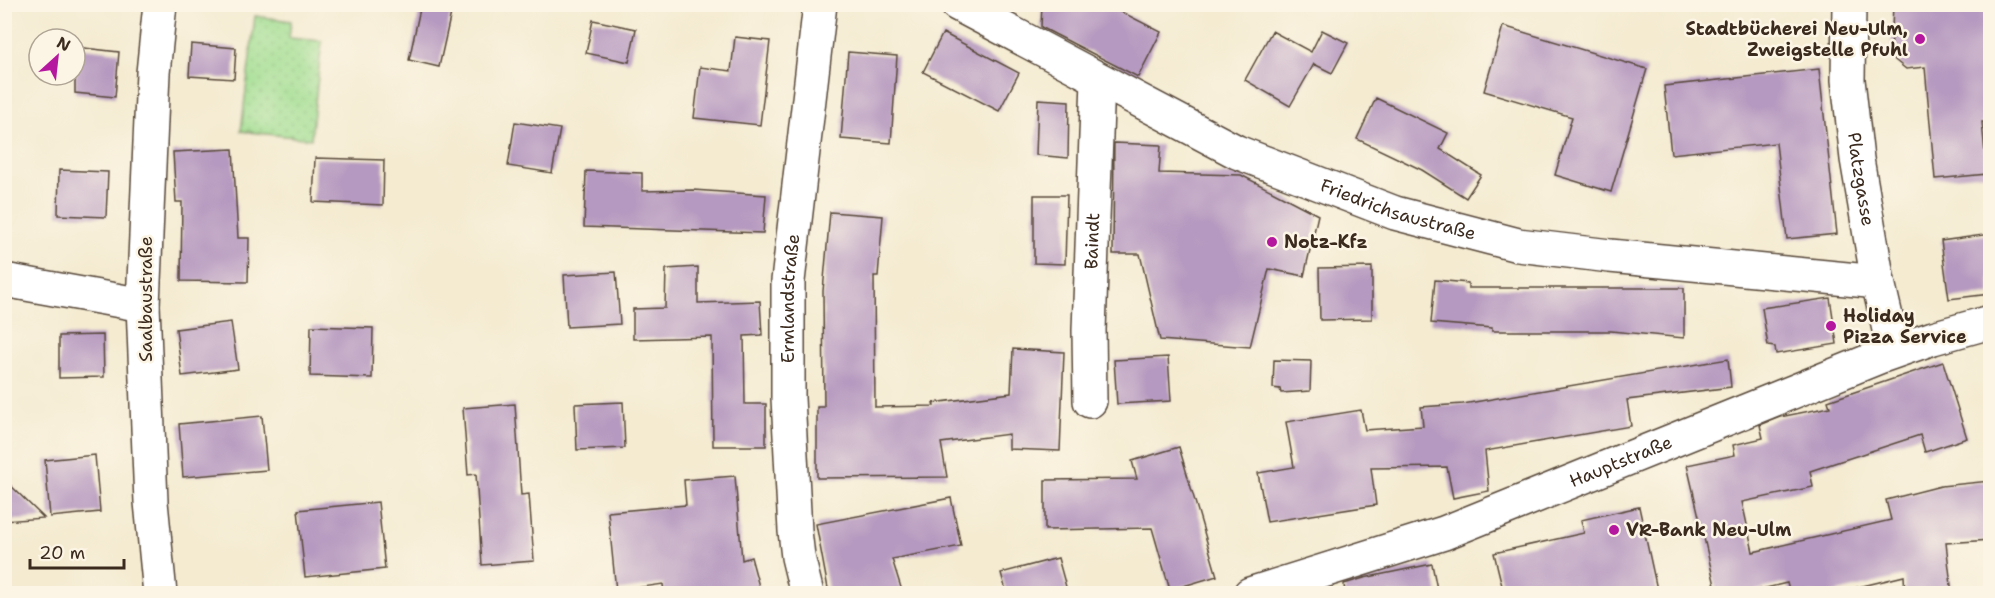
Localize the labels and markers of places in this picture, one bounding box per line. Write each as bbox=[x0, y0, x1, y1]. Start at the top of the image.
place label: Stadtbücherei Neu-Ulm, Zweigstelle Pfuhl bbox=[1686, 17, 1908, 62]
marker: Stadtbücherei Neu-Ulm, Zweigstelle Pfuhl bbox=[1913, 32, 1927, 46]
place label: Notz-Kfz bbox=[1284, 230, 1368, 254]
marker: Notz-Kfz bbox=[1265, 235, 1279, 249]
place label: Holiday Pizza Service bbox=[1843, 304, 1967, 349]
marker: Holiday Pizza Service bbox=[1824, 319, 1838, 333]
place label: VR-Bank Neu-Ulm bbox=[1626, 518, 1792, 542]
marker: VR-Bank Neu-Ulm bbox=[1607, 523, 1621, 537]

